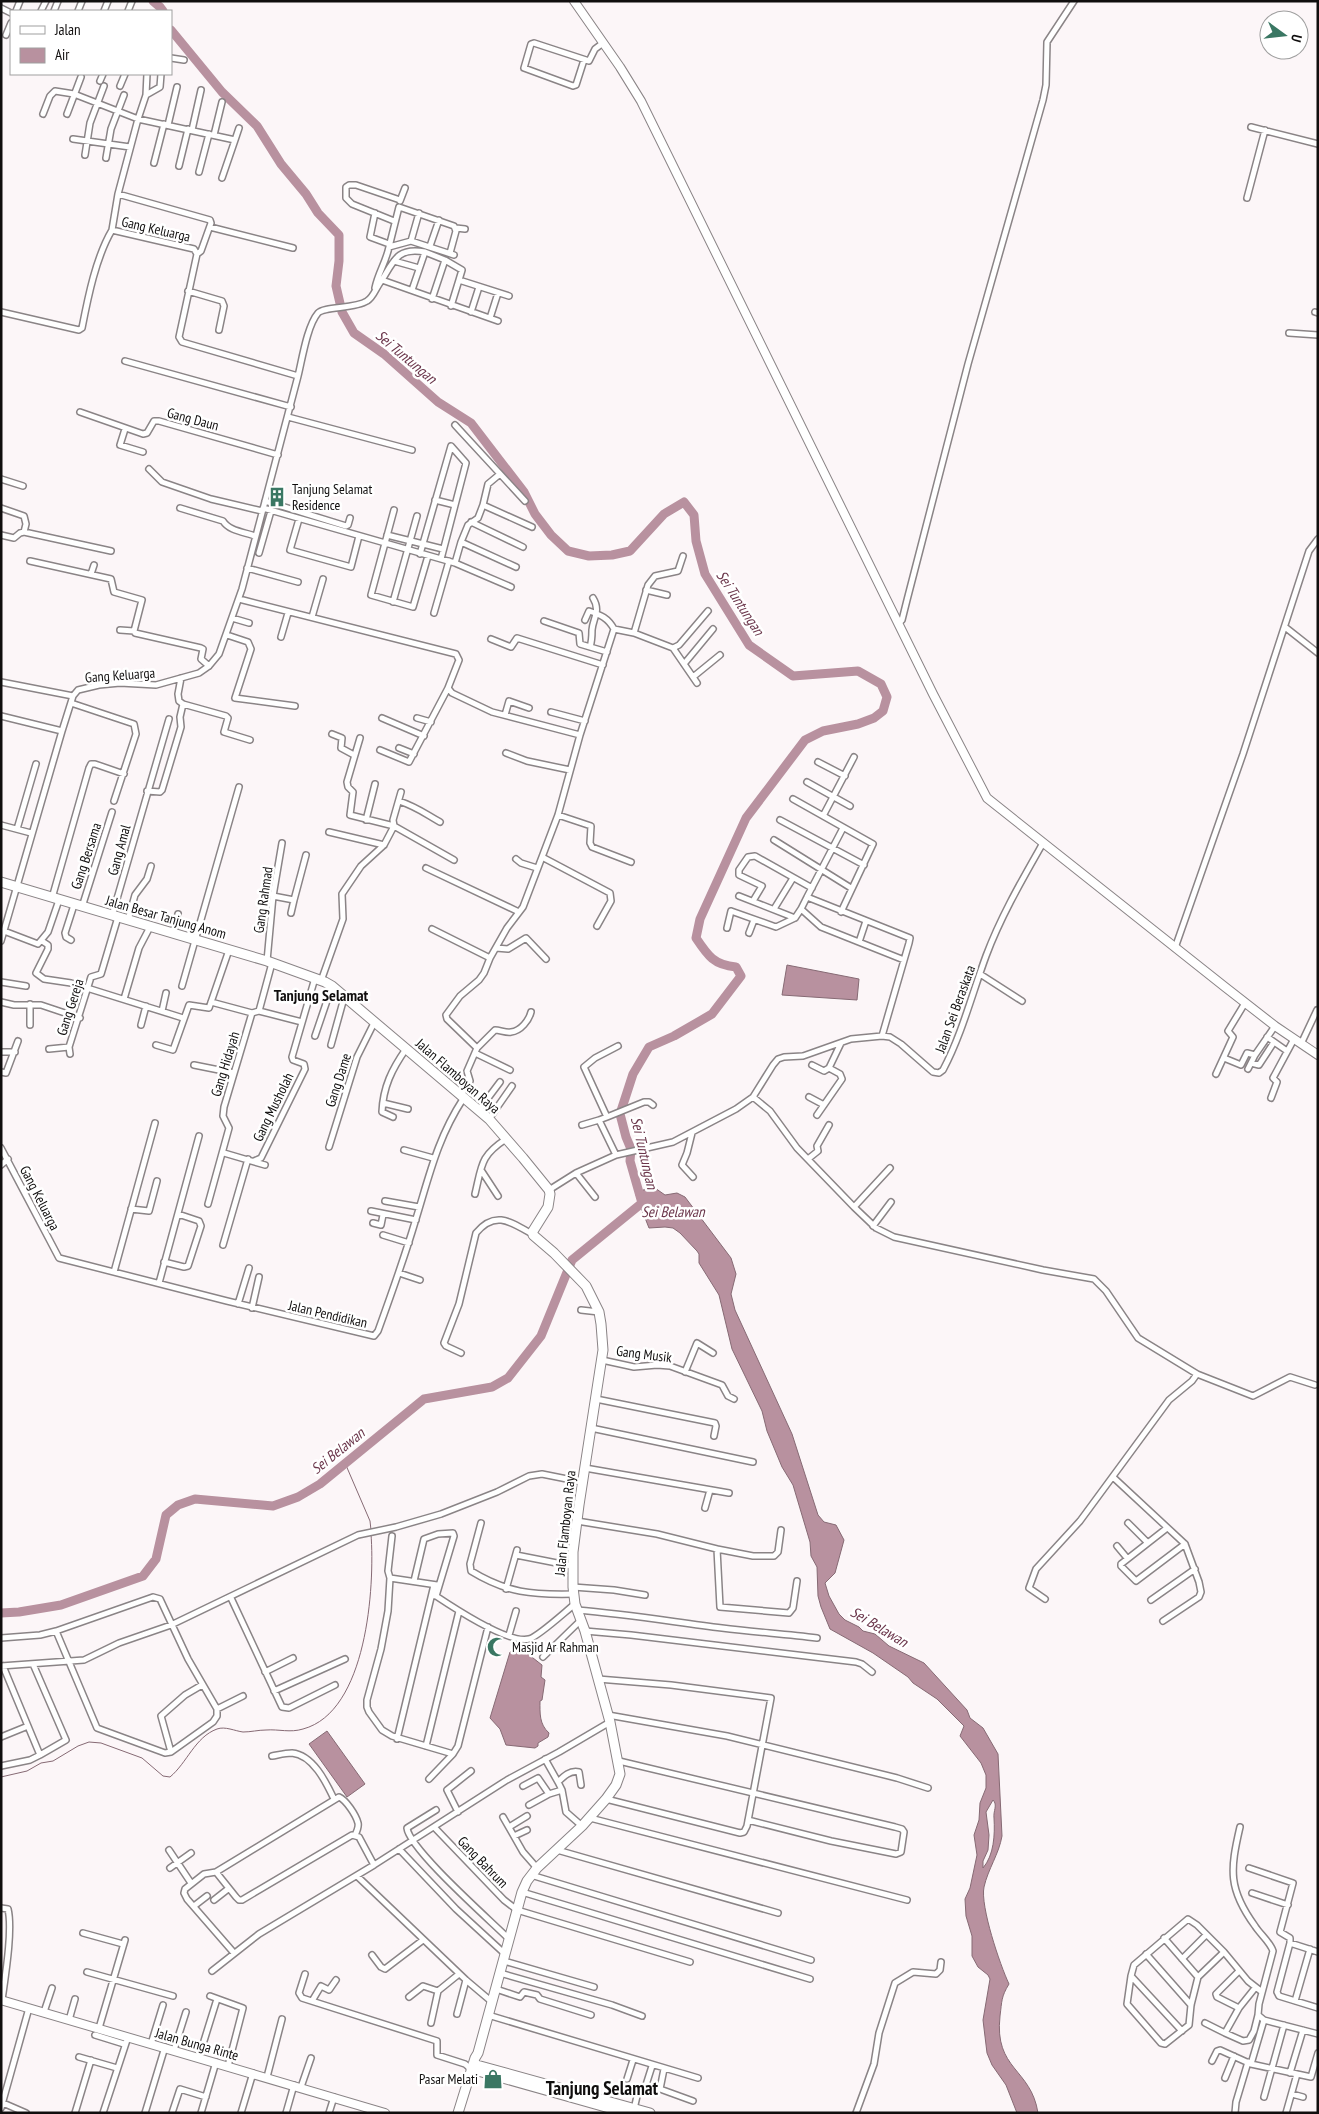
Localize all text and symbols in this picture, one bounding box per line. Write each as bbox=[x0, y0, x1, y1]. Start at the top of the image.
legend bbox=[10, 10, 172, 75]
north arrow bbox=[1259, 10, 1309, 60]
text: Jalan bbox=[54, 20, 81, 39]
text: U bbox=[1287, 33, 1306, 44]
text: Air bbox=[55, 45, 70, 64]
street label: Gang Keluarga bbox=[120, 212, 192, 246]
water label: Sei Tuntungan bbox=[372, 326, 442, 388]
street label: Gang Daun bbox=[165, 403, 221, 435]
place label: Tanjung Selamat Residence bbox=[292, 480, 372, 514]
building icon: Tanjung Selamat Residence bbox=[266, 486, 288, 508]
water label: Sei Tuntungan bbox=[712, 567, 769, 640]
street label: Gang Keluarga bbox=[84, 664, 156, 686]
street label: Gang Bersama bbox=[67, 820, 105, 892]
street label: Gang Amal bbox=[104, 822, 135, 877]
street label: Gang Rahmad bbox=[249, 866, 277, 934]
street label: Jalan Besar Tanjung Anom bbox=[103, 891, 228, 943]
street label: Jalan Sei Beraskata bbox=[931, 963, 979, 1056]
street label: Gang Gereja bbox=[52, 976, 88, 1038]
district label: Tanjung Selamat bbox=[274, 985, 369, 1005]
street label: Gang Hidayah bbox=[207, 1029, 243, 1099]
street label: Jalan Flamboyan Raya bbox=[411, 1034, 504, 1118]
street label: Gang Dame bbox=[321, 1051, 355, 1109]
street label: Gang Musholah bbox=[249, 1070, 297, 1144]
water label: Sei Tuntungan bbox=[627, 1115, 662, 1192]
street label: Gang Keluarga bbox=[16, 1163, 64, 1233]
water label: Sei Belawan bbox=[641, 1202, 706, 1221]
street label: Jalan Pendidikan bbox=[286, 1296, 369, 1332]
street label: Gang Musik bbox=[615, 1342, 673, 1366]
water label: Sei Belawan bbox=[307, 1422, 369, 1478]
street label: Jalan Flamboyan Raya bbox=[550, 1469, 579, 1578]
water label: Sei Belawan bbox=[847, 1602, 912, 1652]
mosque icon: Masjid Ar Rahman bbox=[486, 1636, 508, 1658]
place label: Masjid Ar Rahman bbox=[512, 1638, 599, 1656]
street label: Gang Bahrum bbox=[454, 1832, 512, 1892]
street label: Jalan Bunga Rinte bbox=[152, 2023, 241, 2065]
shop icon: Pasar Melati bbox=[482, 2068, 504, 2090]
place label: Pasar Melati bbox=[419, 2070, 478, 2088]
district label: Tanjung Selamat bbox=[546, 2076, 659, 2100]

